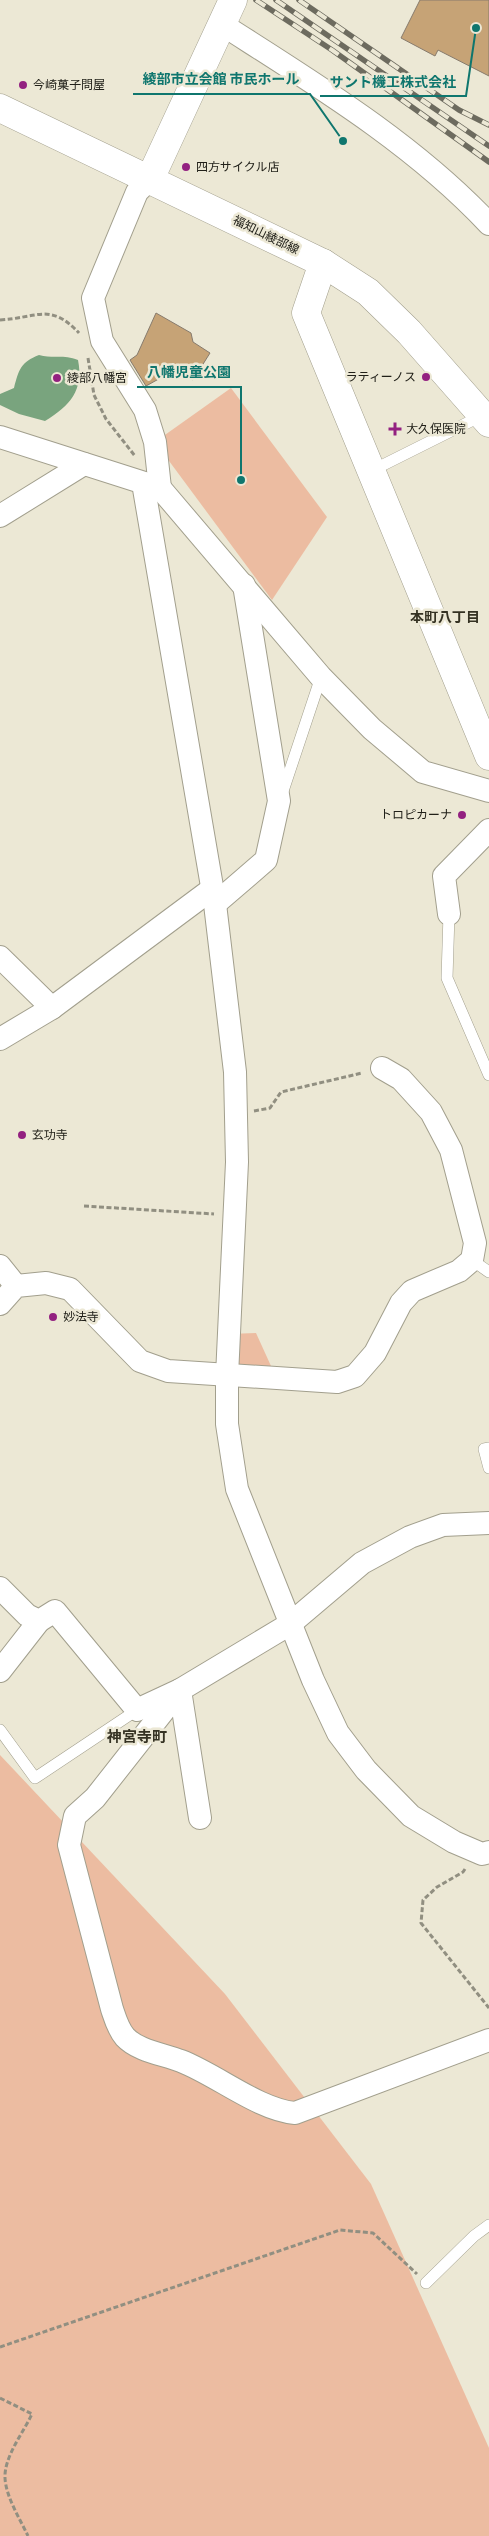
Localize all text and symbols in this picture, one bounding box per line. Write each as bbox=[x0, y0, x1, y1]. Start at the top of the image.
callout: 綾部市立会館 市民ホール bbox=[133, 65, 310, 94]
callout: サント機工株式会社 bbox=[320, 67, 466, 96]
text: 綾部市立会館 市民ホール bbox=[143, 71, 299, 88]
text: サント機工株式会社 bbox=[330, 74, 456, 91]
place label: 今崎菓子問屋 bbox=[33, 78, 105, 92]
marker: 今崎菓子問屋 bbox=[17, 79, 29, 91]
place label: 四方サイクル店 bbox=[196, 160, 279, 174]
marker: 四方サイクル店 bbox=[180, 161, 192, 173]
street label: 福知山綾部線 bbox=[231, 213, 301, 257]
callout: 八幡児童公園 bbox=[137, 358, 241, 387]
text: 八幡児童公園 bbox=[147, 364, 231, 381]
place label: ラティーノス bbox=[345, 370, 416, 384]
place label: 綾部八幡宮 bbox=[67, 371, 127, 385]
marker: ラティーノス bbox=[420, 371, 432, 383]
marker: 綾部八幡宮 bbox=[51, 372, 63, 384]
marker: 大久保医院 bbox=[388, 422, 402, 436]
place label: 大久保医院 bbox=[406, 422, 466, 436]
district label: 本町八丁目 bbox=[410, 609, 480, 626]
place label: トロピカーナ bbox=[380, 808, 452, 822]
marker: トロピカーナ bbox=[456, 809, 468, 821]
place label: 玄功寺 bbox=[32, 1128, 68, 1142]
marker: 玄功寺 bbox=[16, 1129, 28, 1141]
place label: 妙法寺 bbox=[63, 1310, 99, 1324]
marker: 妙法寺 bbox=[47, 1311, 59, 1323]
district label: 神宮寺町 bbox=[106, 1728, 167, 1746]

